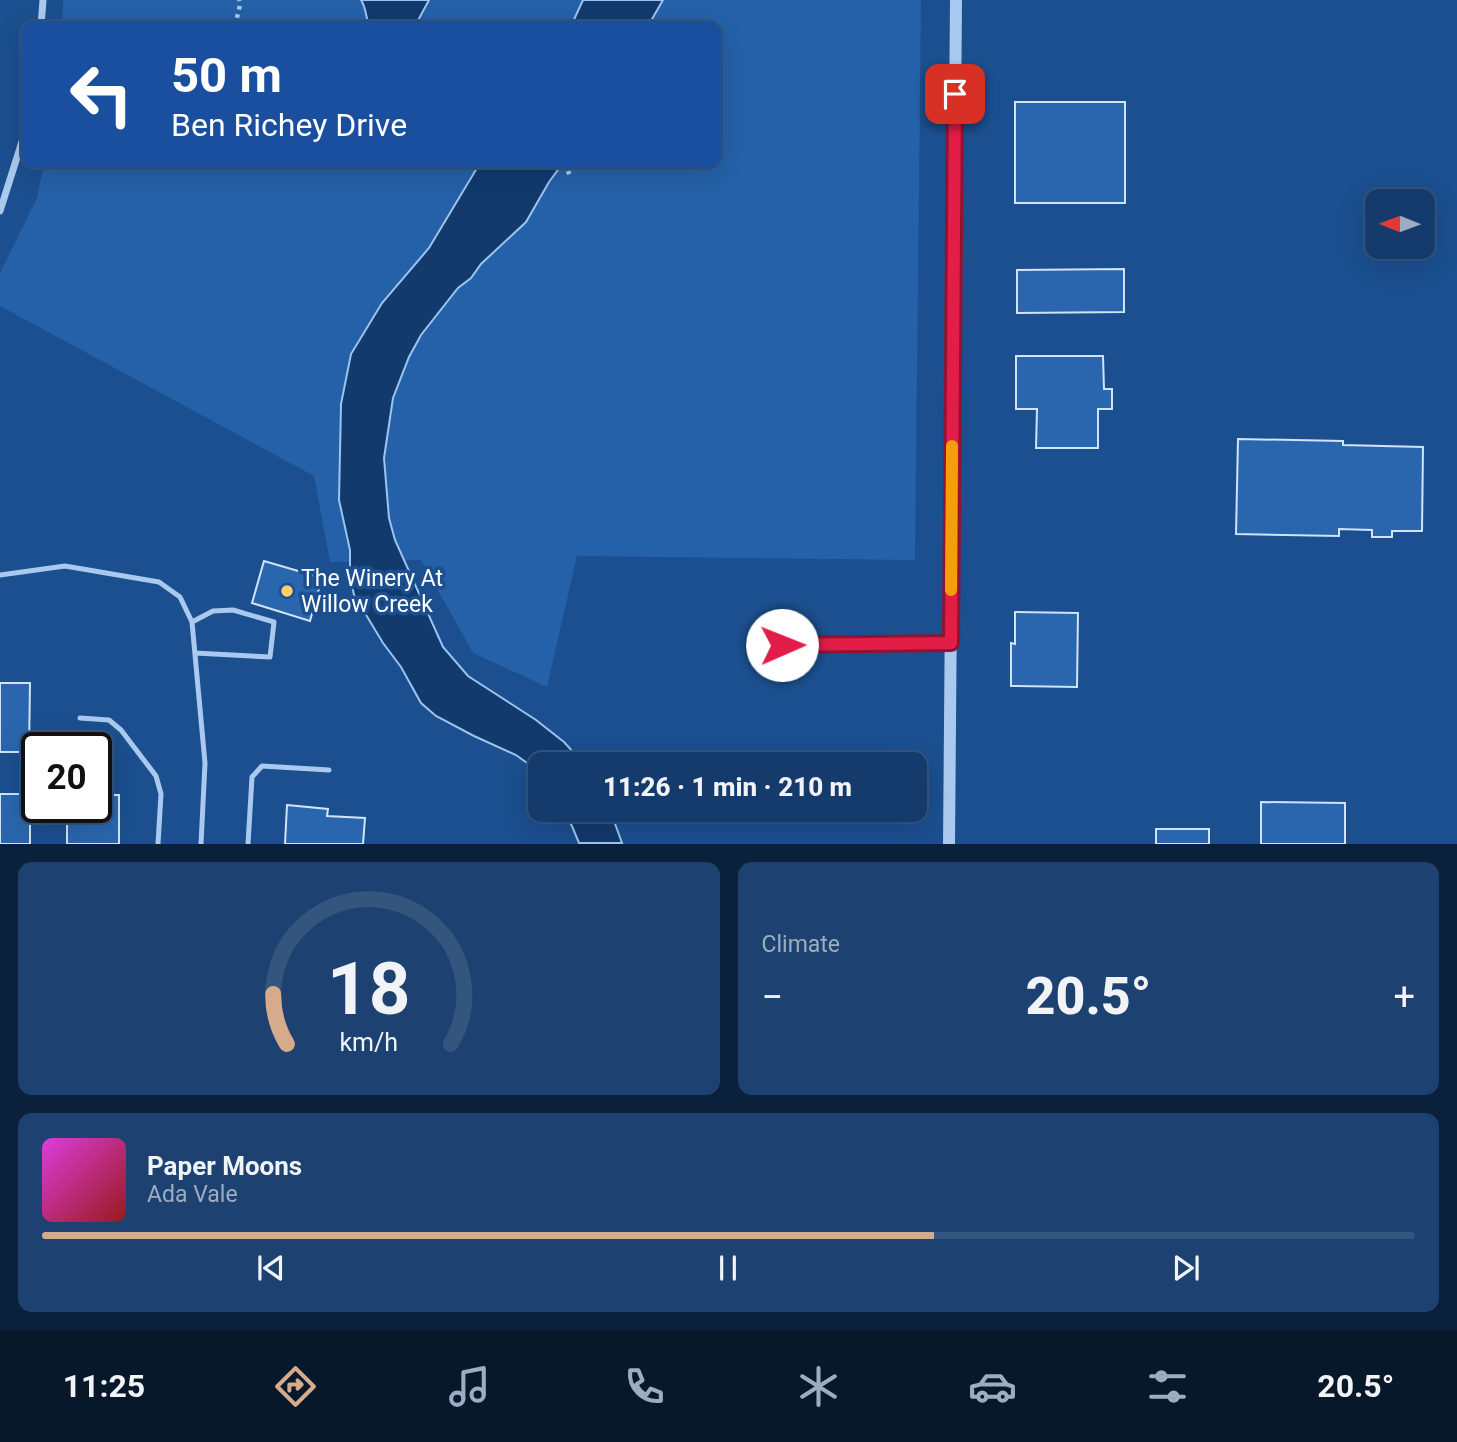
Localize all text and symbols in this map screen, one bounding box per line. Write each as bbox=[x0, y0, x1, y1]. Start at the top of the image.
text: 50 m bbox=[171, 47, 282, 104]
icon: left bbox=[56, 49, 147, 140]
pin bbox=[925, 64, 985, 124]
icon: arrive bbox=[936, 75, 974, 113]
text: Ben Richey Drive bbox=[171, 106, 407, 144]
north arrow bbox=[1365, 189, 1435, 259]
map controls bbox=[1365, 189, 1435, 259]
place label: The Winery At Willow Creek bbox=[301, 565, 443, 618]
marker: The Winery At Willow Creek bbox=[279, 583, 295, 599]
position arrow bbox=[745, 608, 819, 682]
speed limit sign: 20 bbox=[21, 732, 112, 823]
text: 11:26 · 1 min · 210 m bbox=[603, 772, 852, 802]
text: Climate bbox=[762, 931, 840, 958]
text: 18 bbox=[327, 947, 411, 1033]
text: 20.5° bbox=[1025, 966, 1151, 1027]
text: − bbox=[762, 975, 783, 1019]
text: + bbox=[1393, 975, 1415, 1019]
text: km/h bbox=[339, 1028, 398, 1057]
text: Paper Moons bbox=[147, 1151, 302, 1181]
text: Ada Vale bbox=[147, 1181, 238, 1208]
icon: previous bbox=[252, 1249, 290, 1287]
icon: pause bbox=[709, 1249, 747, 1287]
icon: next bbox=[1167, 1249, 1205, 1287]
icon: directions bbox=[271, 1362, 320, 1411]
icon: music bbox=[445, 1362, 494, 1411]
icon: phone bbox=[620, 1362, 669, 1411]
icon: climate bbox=[794, 1362, 843, 1411]
icon: car bbox=[968, 1362, 1017, 1411]
icon: filters bbox=[1143, 1362, 1192, 1411]
text: 11:25 bbox=[63, 1367, 145, 1405]
text: 20.5° bbox=[1317, 1367, 1394, 1405]

